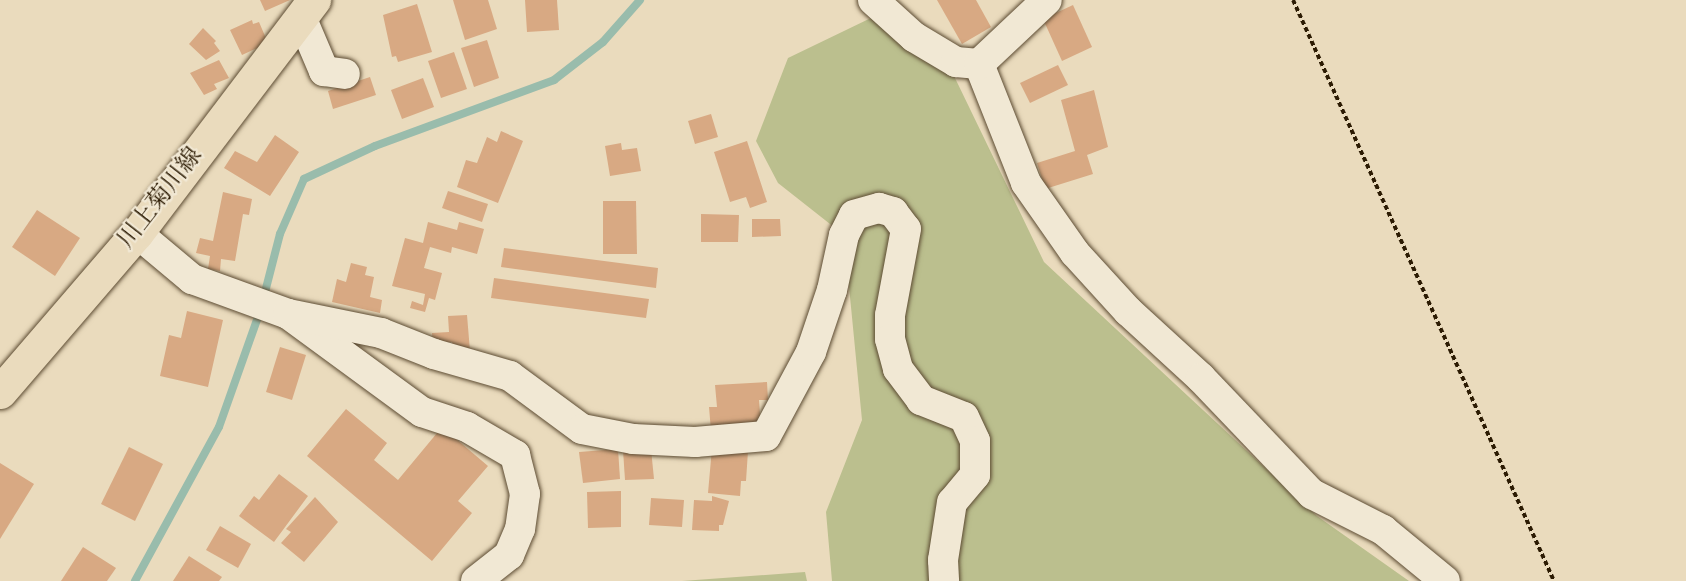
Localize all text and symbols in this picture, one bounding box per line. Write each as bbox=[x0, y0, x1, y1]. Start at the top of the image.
street label: 川上菊川線 bbox=[113, 143, 209, 255]

